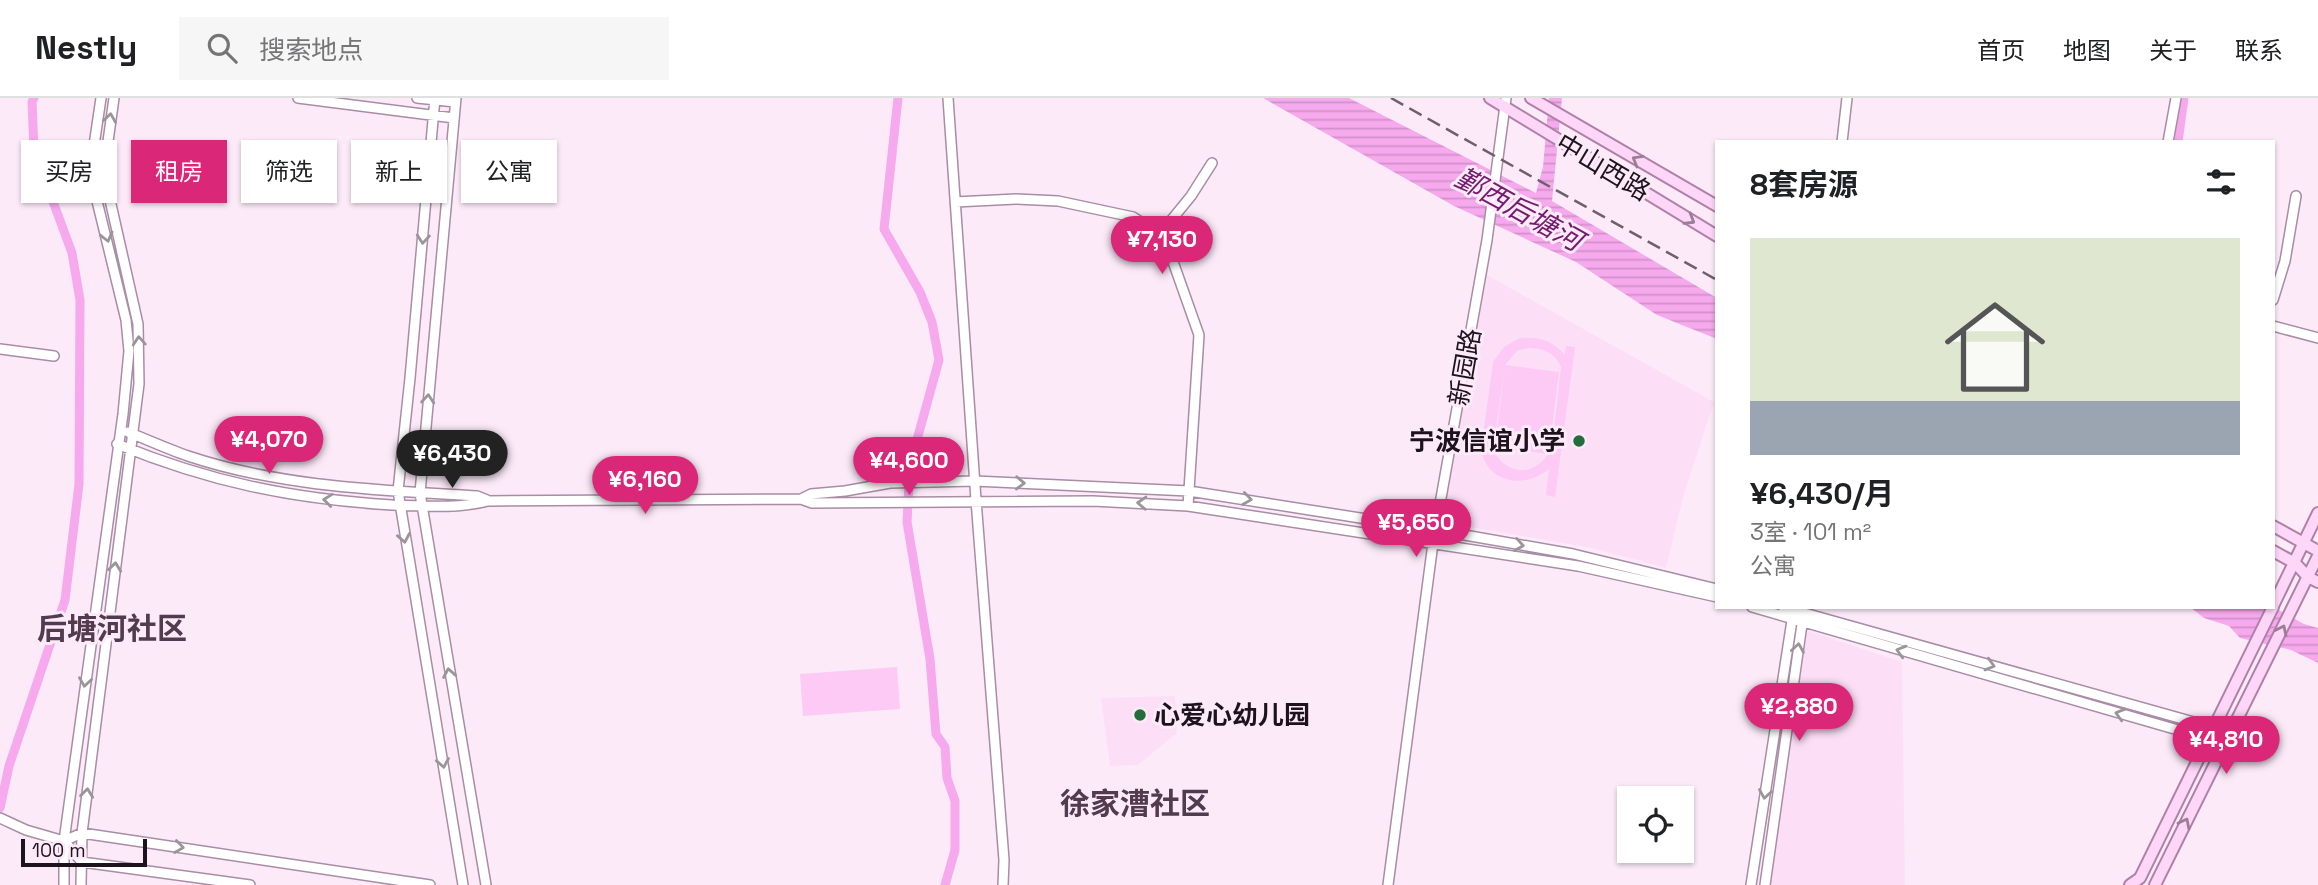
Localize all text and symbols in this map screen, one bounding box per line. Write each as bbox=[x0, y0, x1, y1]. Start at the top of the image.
search box bbox=[179, 17, 669, 80]
text: Nestly bbox=[35, 27, 137, 69]
icon: search bbox=[203, 29, 241, 67]
text: 搜索地点 bbox=[259, 33, 363, 67]
text: 首页 bbox=[1977, 35, 2025, 66]
text: 地图 bbox=[2063, 35, 2111, 66]
text: 关于 bbox=[2149, 35, 2197, 66]
text: 联系 bbox=[2235, 35, 2283, 66]
one-way arrow bbox=[102, 112, 117, 124]
street label: 中山西路 bbox=[1550, 126, 1656, 208]
chip: 买房 bbox=[21, 140, 117, 203]
chip: 租房 bbox=[131, 140, 227, 203]
chip: 筛选 bbox=[241, 140, 337, 203]
chip: 新上 bbox=[351, 140, 447, 203]
chip: 公寓 bbox=[461, 140, 557, 203]
one-way arrow bbox=[1631, 155, 1644, 168]
water label: 鄞西后塘河 bbox=[1449, 159, 1593, 261]
icon: filters bbox=[2202, 163, 2240, 201]
text: 8套房源 bbox=[1750, 165, 1858, 204]
one-way arrow bbox=[1683, 211, 1696, 224]
pin: ¥7,130 bbox=[1105, 216, 1219, 276]
text: ¥7,130 bbox=[1127, 224, 1197, 254]
one-way arrow bbox=[99, 231, 113, 243]
one-way arrow bbox=[416, 234, 431, 245]
icon: home bbox=[1932, 284, 2058, 410]
street label: 新园路 bbox=[1441, 326, 1489, 408]
one-way arrow bbox=[132, 335, 147, 346]
one-way arrow bbox=[420, 393, 435, 404]
pin: ¥4,070 bbox=[212, 416, 326, 476]
text: ¥4,070 bbox=[230, 424, 308, 454]
place label: 宁波信谊小学 bbox=[1409, 424, 1565, 458]
pin: ¥6,430 bbox=[395, 430, 509, 490]
marker: 宁波信谊小学 bbox=[1571, 433, 1587, 449]
text: ¥6,430 bbox=[413, 438, 491, 468]
pin: ¥4,600 bbox=[852, 438, 966, 497]
text: ¥4,600 bbox=[869, 445, 949, 475]
pin: ¥6,160 bbox=[588, 456, 702, 516]
text: ¥6,160 bbox=[608, 464, 682, 494]
text: ¥6,430/月 bbox=[1750, 474, 1894, 513]
one-way arrow bbox=[1015, 475, 1026, 490]
one-way arrow bbox=[322, 492, 334, 507]
one-way arrow bbox=[1241, 492, 1252, 507]
one-way arrow bbox=[1136, 496, 1147, 511]
pin: ¥5,650 bbox=[1359, 500, 1473, 559]
text: ¥5,650 bbox=[1377, 507, 1455, 537]
text: 3室 · 101 m² bbox=[1750, 517, 1871, 547]
one-way arrow bbox=[396, 533, 411, 544]
one-way arrow bbox=[1513, 537, 1525, 552]
text: 公寓 bbox=[1750, 551, 1796, 581]
one-way arrow bbox=[108, 561, 123, 573]
district label: 后塘河社区 bbox=[37, 609, 187, 648]
one-way arrow bbox=[2273, 625, 2287, 637]
one-way arrow bbox=[1790, 642, 1805, 654]
one-way arrow bbox=[1895, 644, 1907, 659]
one-way arrow bbox=[1984, 657, 1996, 671]
one-way arrow bbox=[442, 667, 457, 679]
one-way arrow bbox=[78, 676, 93, 688]
pin: ¥2,880 bbox=[1742, 684, 1856, 743]
text: ¥2,880 bbox=[1760, 691, 1838, 721]
place label: 心爱心幼儿园 bbox=[1154, 698, 1310, 732]
marker: 心爱心幼儿园 bbox=[1132, 707, 1148, 723]
one-way arrow bbox=[2114, 707, 2126, 722]
pin: ¥4,810 bbox=[2169, 716, 2283, 776]
text: ¥4,810 bbox=[2189, 724, 2263, 754]
one-way arrow bbox=[434, 757, 449, 769]
district label: 徐家漕社区 bbox=[1060, 784, 1210, 823]
map controls bbox=[1617, 786, 1694, 863]
button: locate bbox=[1617, 786, 1694, 863]
one-way arrow bbox=[80, 787, 95, 798]
one-way arrow bbox=[1758, 788, 1773, 800]
one-way arrow bbox=[2176, 818, 2190, 830]
scale bar bbox=[21, 836, 147, 868]
text: 100 m bbox=[32, 838, 86, 863]
one-way arrow bbox=[173, 839, 185, 854]

